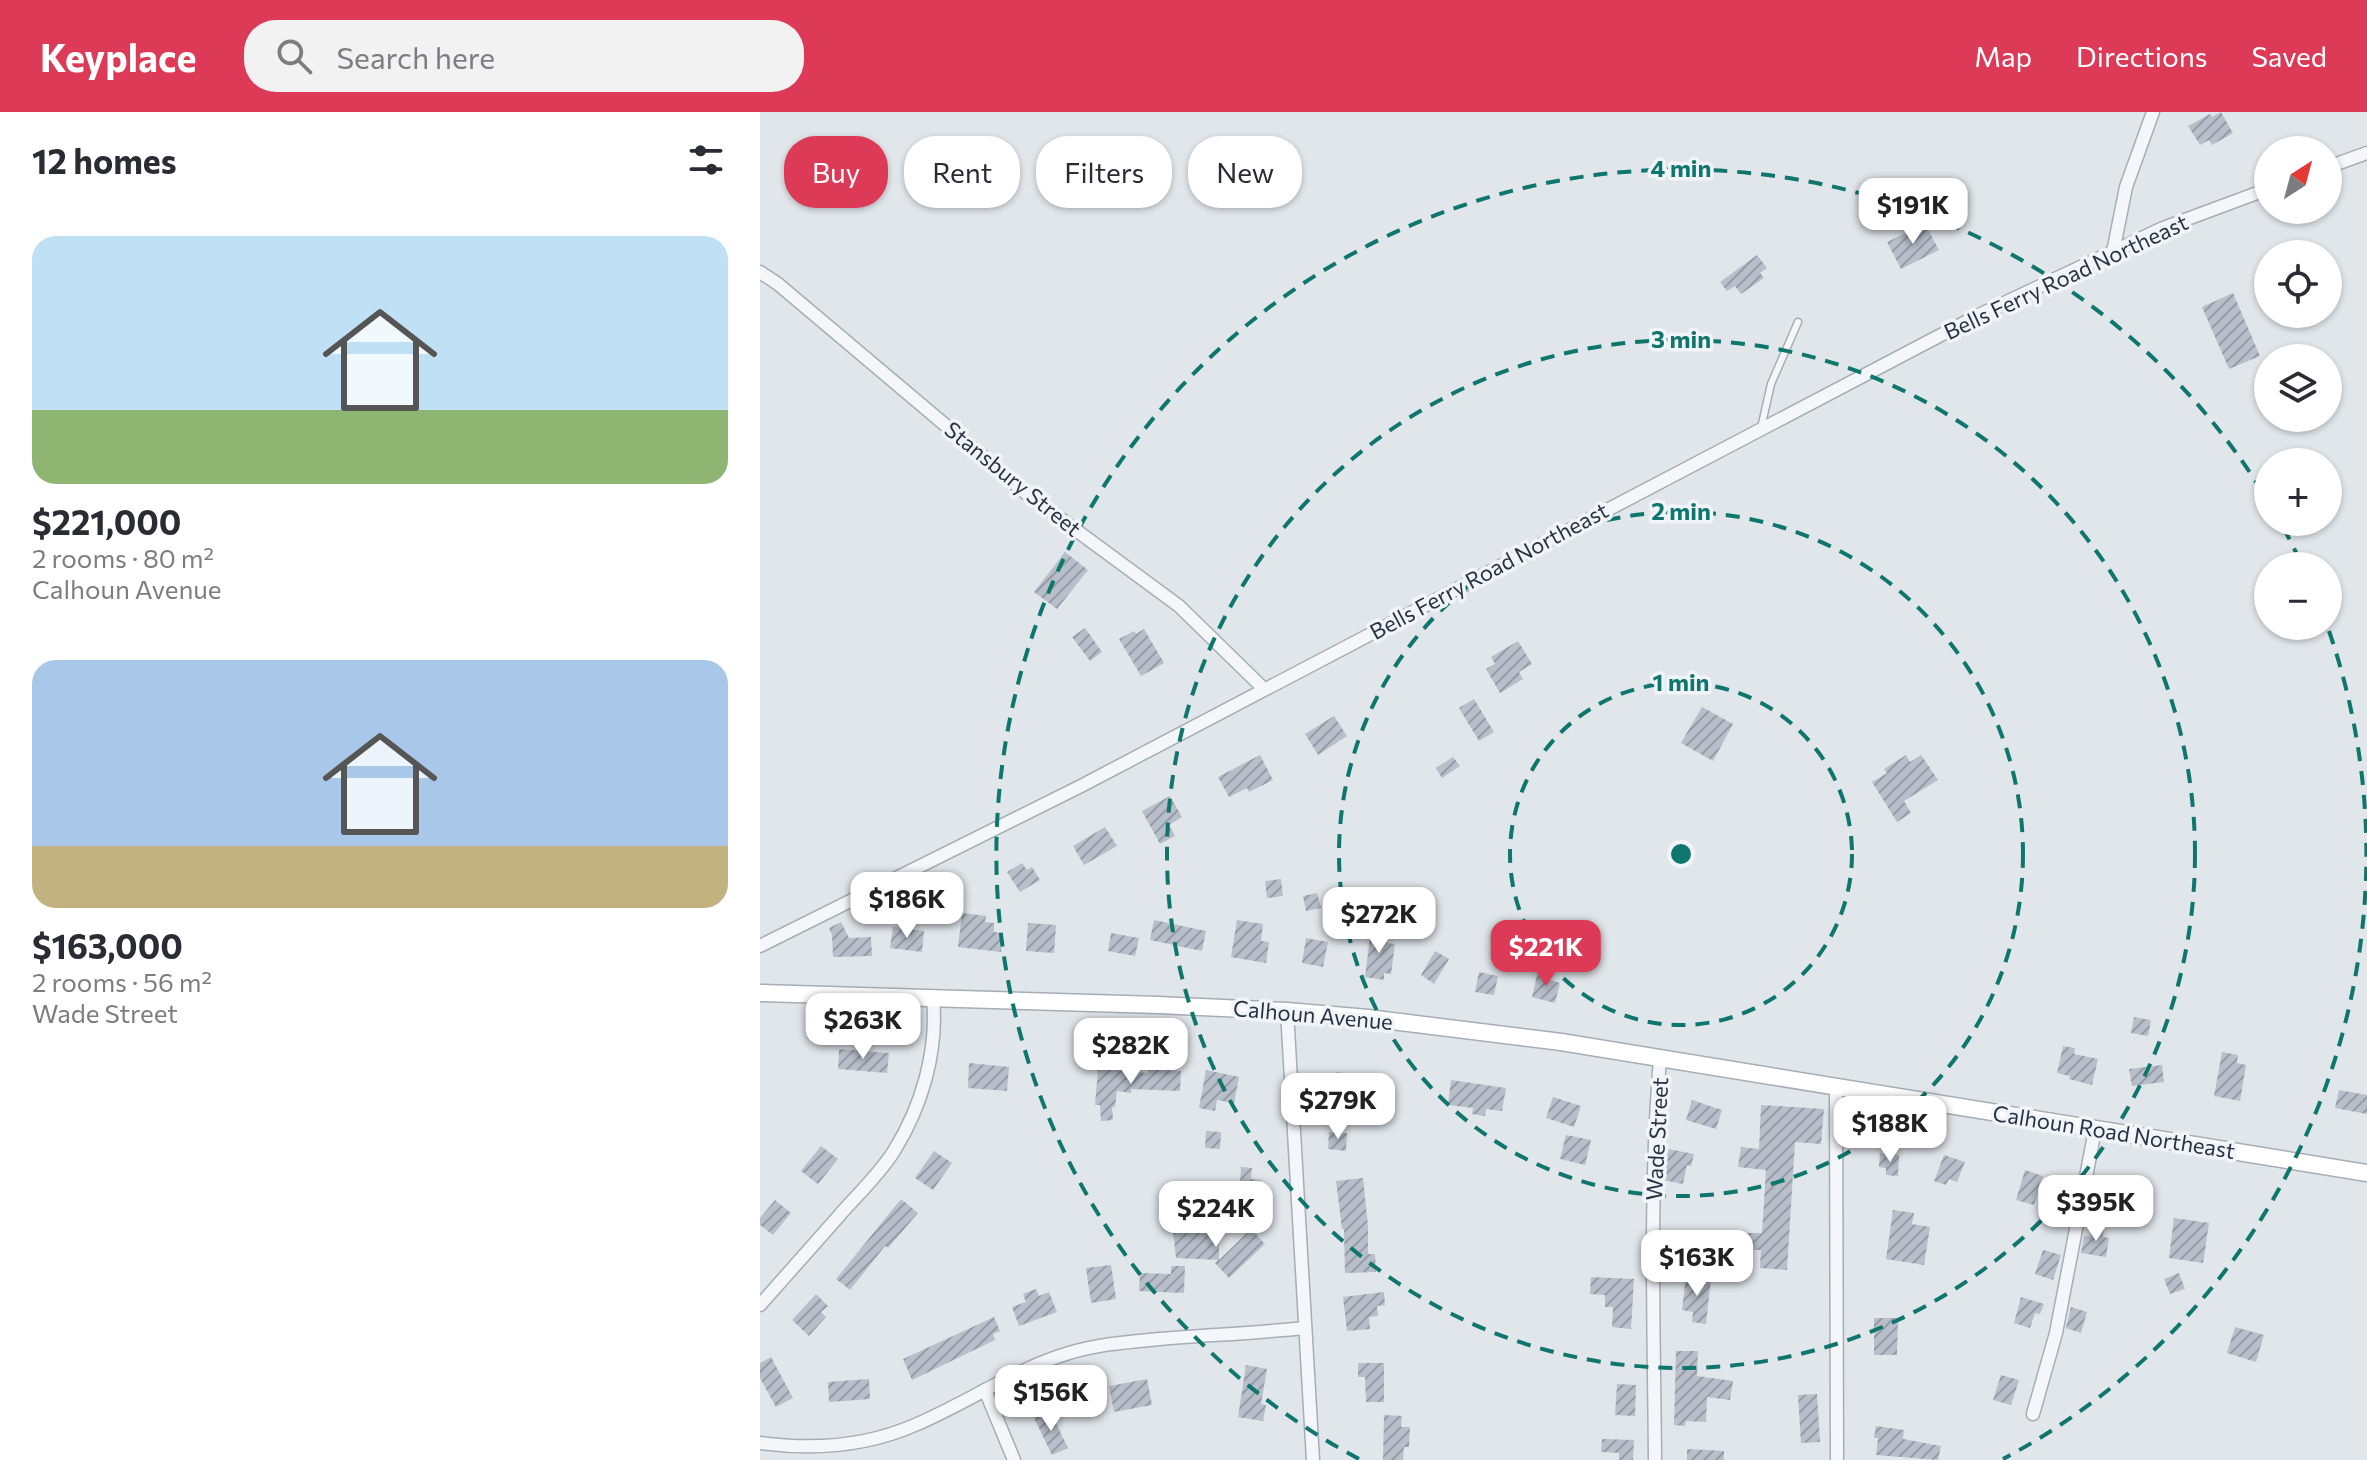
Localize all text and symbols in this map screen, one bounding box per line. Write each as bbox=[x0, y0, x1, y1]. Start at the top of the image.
search box bbox=[244, 20, 804, 92]
text: Keyplace bbox=[40, 33, 196, 80]
icon: search bbox=[272, 34, 316, 78]
text: Search here bbox=[336, 38, 495, 75]
text: Map bbox=[1974, 39, 2032, 73]
text: Directions bbox=[2076, 39, 2207, 73]
text: Saved bbox=[2251, 39, 2327, 73]
chip: Buy bbox=[784, 136, 888, 208]
chip: Rent bbox=[904, 136, 1020, 208]
chip: Filters bbox=[1036, 136, 1172, 208]
chip: New bbox=[1188, 136, 1302, 208]
north arrow bbox=[2254, 136, 2342, 224]
map controls bbox=[2254, 136, 2342, 640]
icon: filters bbox=[684, 138, 728, 182]
text: 12 homes bbox=[32, 139, 177, 181]
text: 4 min bbox=[1651, 153, 1711, 182]
pin: $191K bbox=[1857, 178, 1969, 246]
text: $191K bbox=[1877, 188, 1949, 219]
street label: Bells Ferry Road Northeast bbox=[1940, 208, 2192, 345]
button: locate bbox=[2254, 240, 2342, 328]
icon: home bbox=[308, 288, 452, 432]
text: 3 min bbox=[1651, 324, 1711, 353]
button: layers bbox=[2254, 344, 2342, 432]
street label: Stansbury Street bbox=[940, 415, 1087, 542]
button: + bbox=[2254, 448, 2342, 536]
street label: Bells Ferry Road Northeast bbox=[1365, 496, 1613, 645]
text: 2 min bbox=[1651, 496, 1711, 525]
text: $221,000 bbox=[32, 500, 181, 542]
text: 2 rooms · 80 m² bbox=[32, 542, 214, 573]
button: − bbox=[2254, 552, 2342, 640]
text: Calhoun Avenue bbox=[32, 573, 222, 604]
text: 1 min bbox=[1653, 667, 1709, 696]
icon: home bbox=[308, 712, 452, 856]
centre of rings bbox=[1667, 840, 1695, 868]
pin: $186K bbox=[851, 872, 963, 940]
text: $186K bbox=[869, 882, 946, 913]
pin: $272K bbox=[1323, 887, 1435, 955]
text: $272K bbox=[1341, 897, 1417, 928]
pin: $221K bbox=[1490, 920, 1602, 988]
text: $163,000 bbox=[32, 924, 183, 966]
text: $221K bbox=[1509, 930, 1583, 961]
text: 2 rooms · 56 m² bbox=[32, 966, 212, 997]
pin: $263K bbox=[807, 993, 919, 1061]
street label: Calhoun Avenue bbox=[1232, 994, 1394, 1035]
text: Wade Street bbox=[32, 997, 178, 1028]
text: $263K bbox=[824, 1003, 902, 1034]
pin: $282K bbox=[1075, 1018, 1187, 1086]
text: $282K bbox=[1092, 1028, 1170, 1059]
pin: $279K bbox=[1282, 1073, 1394, 1141]
street label: Wade Street bbox=[1640, 1077, 1673, 1201]
text: $279K bbox=[1299, 1083, 1377, 1114]
pin: $188K bbox=[1834, 1096, 1946, 1164]
street label: Calhoun Road Northeast bbox=[1991, 1099, 2237, 1164]
text: $188K bbox=[1851, 1106, 1929, 1137]
pin: $395K bbox=[2040, 1175, 2152, 1243]
pin: $224K bbox=[1160, 1181, 1272, 1249]
text: $395K bbox=[2056, 1185, 2136, 1216]
text: $224K bbox=[1177, 1191, 1255, 1222]
pin: $163K bbox=[1641, 1230, 1753, 1298]
text: $163K bbox=[1659, 1240, 1735, 1271]
pin: $156K bbox=[995, 1365, 1107, 1433]
text: $156K bbox=[1013, 1375, 1089, 1406]

